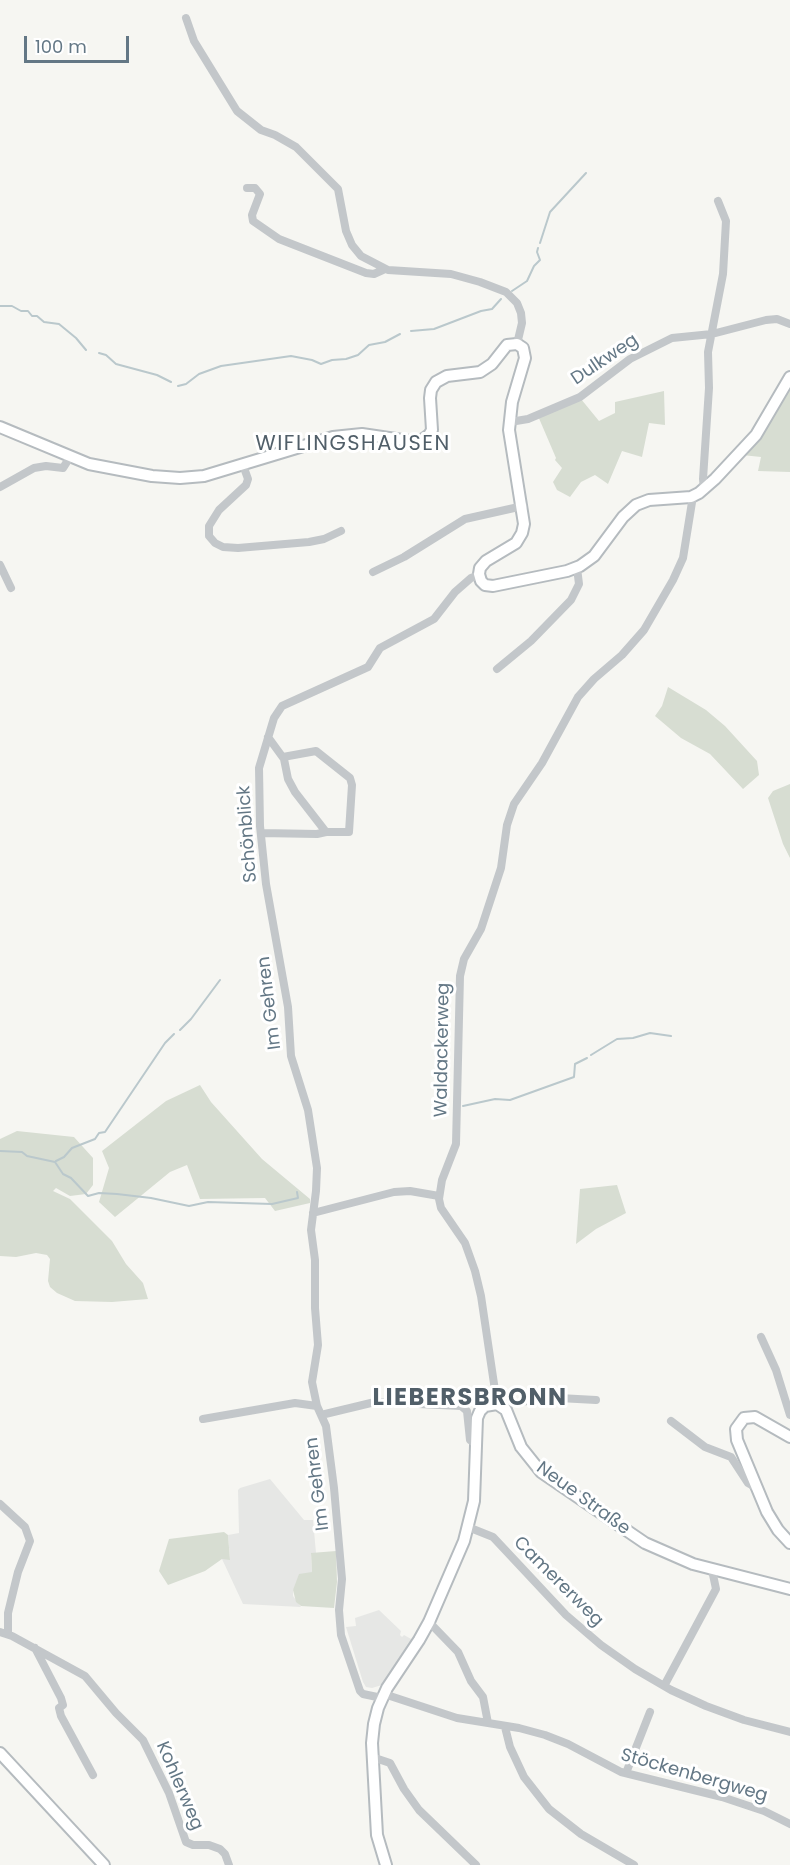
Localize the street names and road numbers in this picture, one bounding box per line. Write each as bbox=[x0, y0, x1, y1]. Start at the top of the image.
street label: Dulkweg bbox=[567, 330, 643, 390]
street label: Schönblick bbox=[234, 785, 262, 883]
street label: Im Gehren bbox=[254, 955, 286, 1051]
street label: Waldackerweg bbox=[431, 982, 455, 1118]
street label: Im Gehren bbox=[302, 1436, 334, 1532]
street label: Neue Straße bbox=[532, 1458, 634, 1540]
street label: Camererweg bbox=[508, 1532, 608, 1632]
street label: Kohlerweg bbox=[151, 1738, 207, 1834]
street label: Stöckenbergweg bbox=[618, 1745, 770, 1807]

